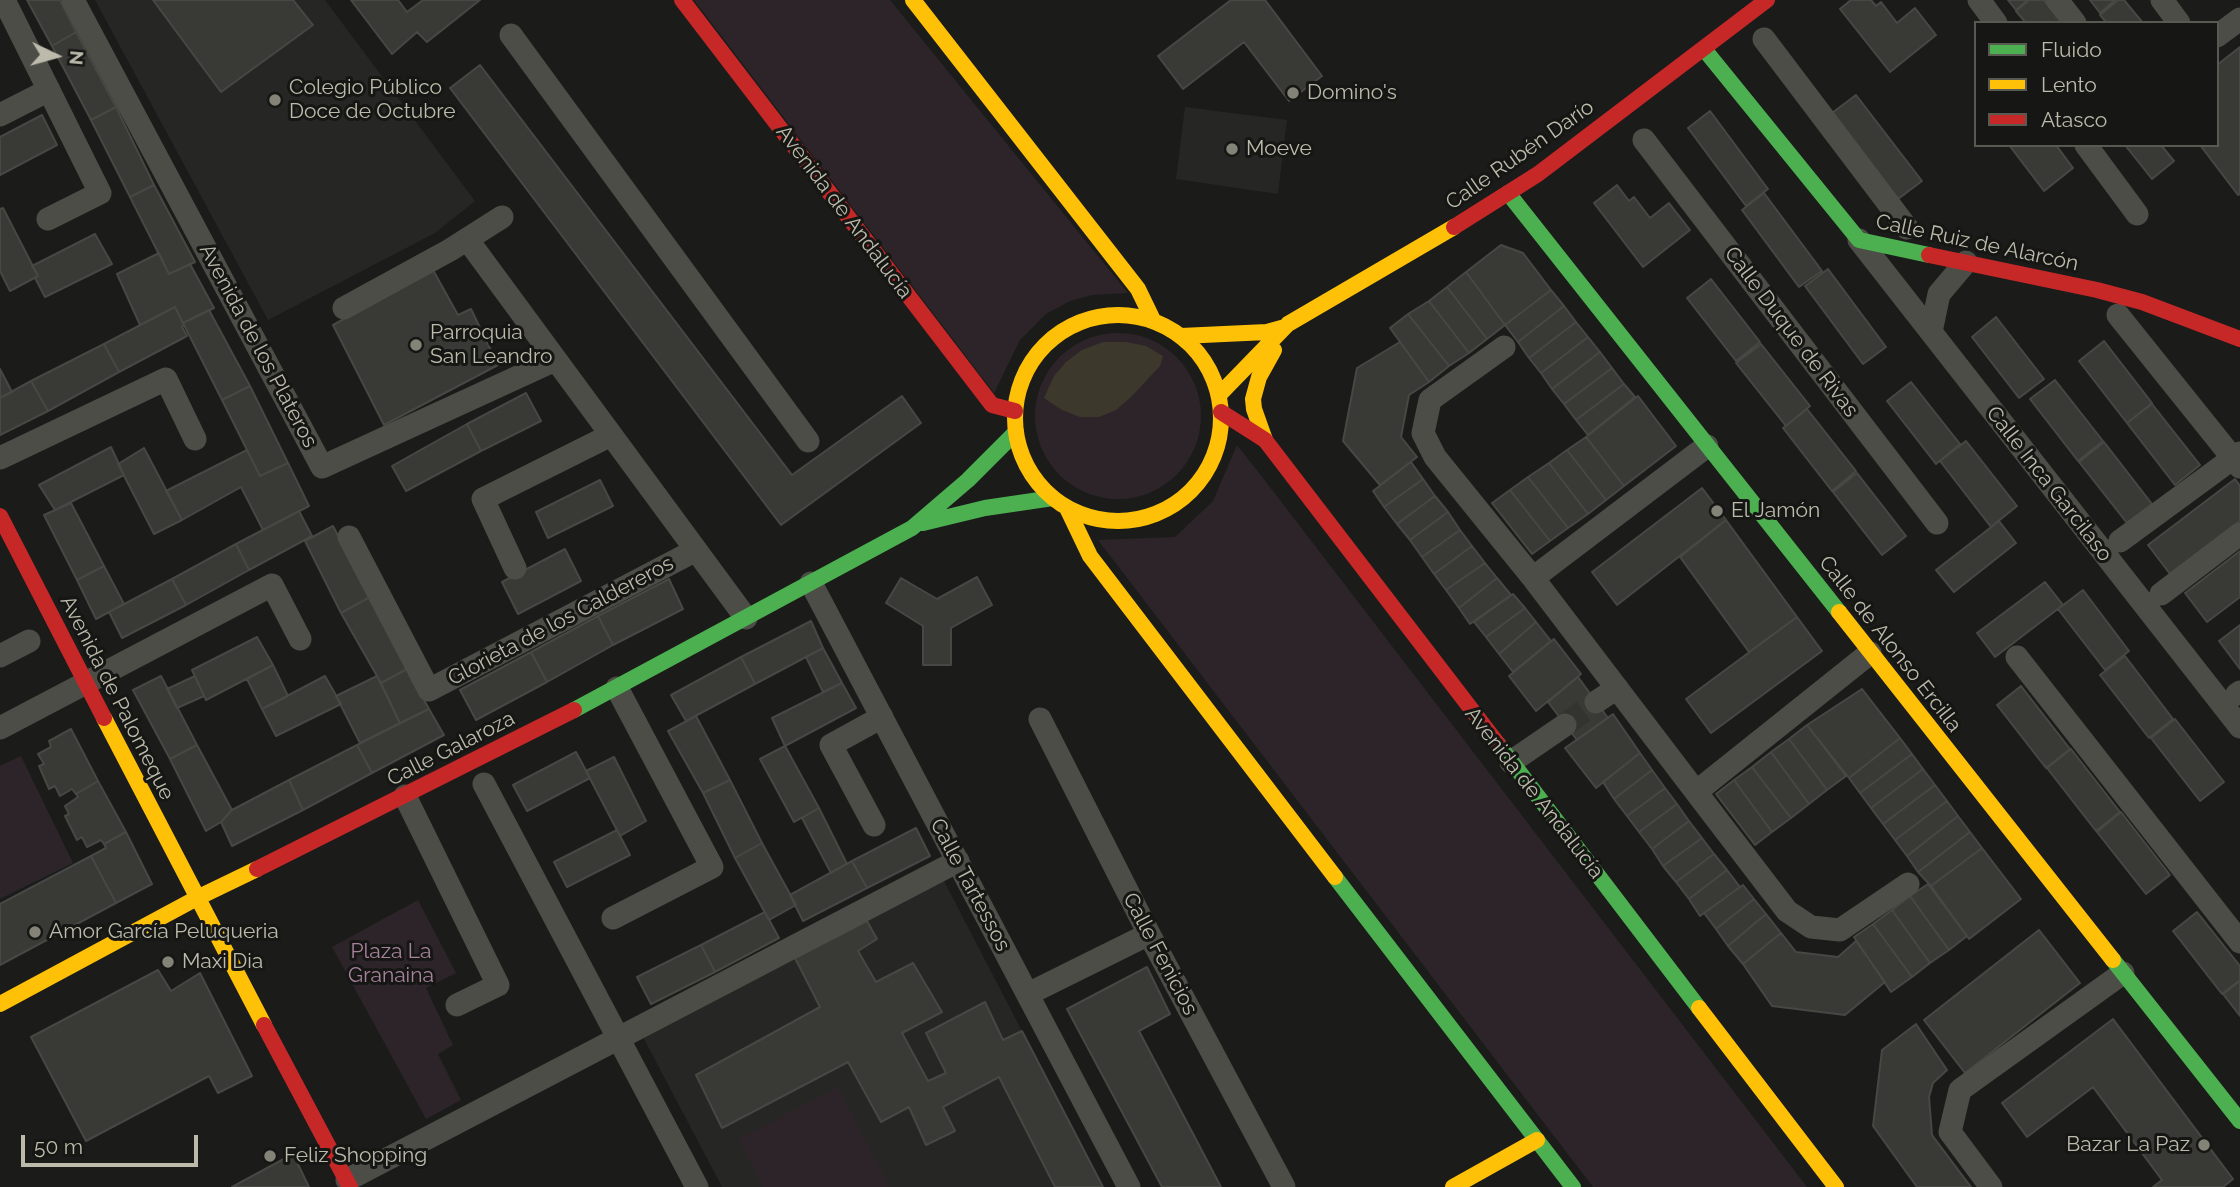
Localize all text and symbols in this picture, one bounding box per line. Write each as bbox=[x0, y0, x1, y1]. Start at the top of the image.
north arrow bbox=[21, 21, 91, 91]
legend bbox=[1974, 21, 2219, 147]
text: Fluido bbox=[2041, 37, 2102, 62]
text: N bbox=[65, 50, 89, 66]
text: Lento bbox=[2041, 72, 2097, 97]
place label: Colegio Público Doce de Octubre bbox=[289, 75, 455, 125]
place label: Domino's bbox=[1307, 80, 1397, 106]
marker: Domino's bbox=[1285, 85, 1301, 101]
marker: Colegio Público Doce de Octubre bbox=[267, 92, 283, 108]
street label: Calle Rubén Darío bbox=[1441, 95, 1599, 215]
text: Atasco bbox=[2041, 107, 2107, 132]
street label: Avenida de Andalucía bbox=[771, 120, 917, 304]
place label: Moeve bbox=[1246, 136, 1312, 162]
marker: Moeve bbox=[1224, 141, 1240, 157]
street label: Calle Ruiz de Alarcón bbox=[1873, 209, 2081, 277]
street label: Avenida de los Plateros bbox=[194, 240, 322, 452]
street label: Calle Duque de Rivas bbox=[1719, 242, 1863, 422]
place label: Parroquia San Leandro bbox=[430, 320, 552, 370]
marker: Parroquia San Leandro bbox=[408, 337, 424, 353]
street label: Calle Inca Garcilaso bbox=[1981, 401, 2117, 567]
place label: El Jamón bbox=[1731, 498, 1820, 524]
marker: El Jamón bbox=[1709, 503, 1725, 519]
street label: Glorieta de los Caldereros bbox=[444, 551, 678, 691]
street label: Calle de Alonso Ercilla bbox=[1813, 551, 1967, 737]
street label: Avenida de Palomeque bbox=[54, 592, 180, 804]
street label: Avenida de Andalucía bbox=[1459, 702, 1609, 884]
street label: Calle Galaroza bbox=[383, 706, 519, 792]
street label: Calle Tartessos bbox=[924, 814, 1016, 956]
street label: Calle Fenicios bbox=[1117, 889, 1203, 1019]
place label: Amor García Peluqueria bbox=[49, 919, 279, 945]
marker: Amor García Peluqueria bbox=[27, 924, 43, 940]
park label: Plaza La Granaina bbox=[348, 939, 434, 989]
place label: Maxi Dia bbox=[182, 949, 263, 975]
marker: Maxi Dia bbox=[160, 954, 176, 970]
scale bar bbox=[24, 1120, 201, 1164]
place label: Bazar La Paz bbox=[2066, 1132, 2190, 1158]
text: 50 m bbox=[34, 1134, 83, 1159]
marker: Bazar La Paz bbox=[2196, 1137, 2212, 1153]
place label: Feliz Shopping bbox=[284, 1143, 427, 1169]
marker: Feliz Shopping bbox=[262, 1148, 278, 1164]

